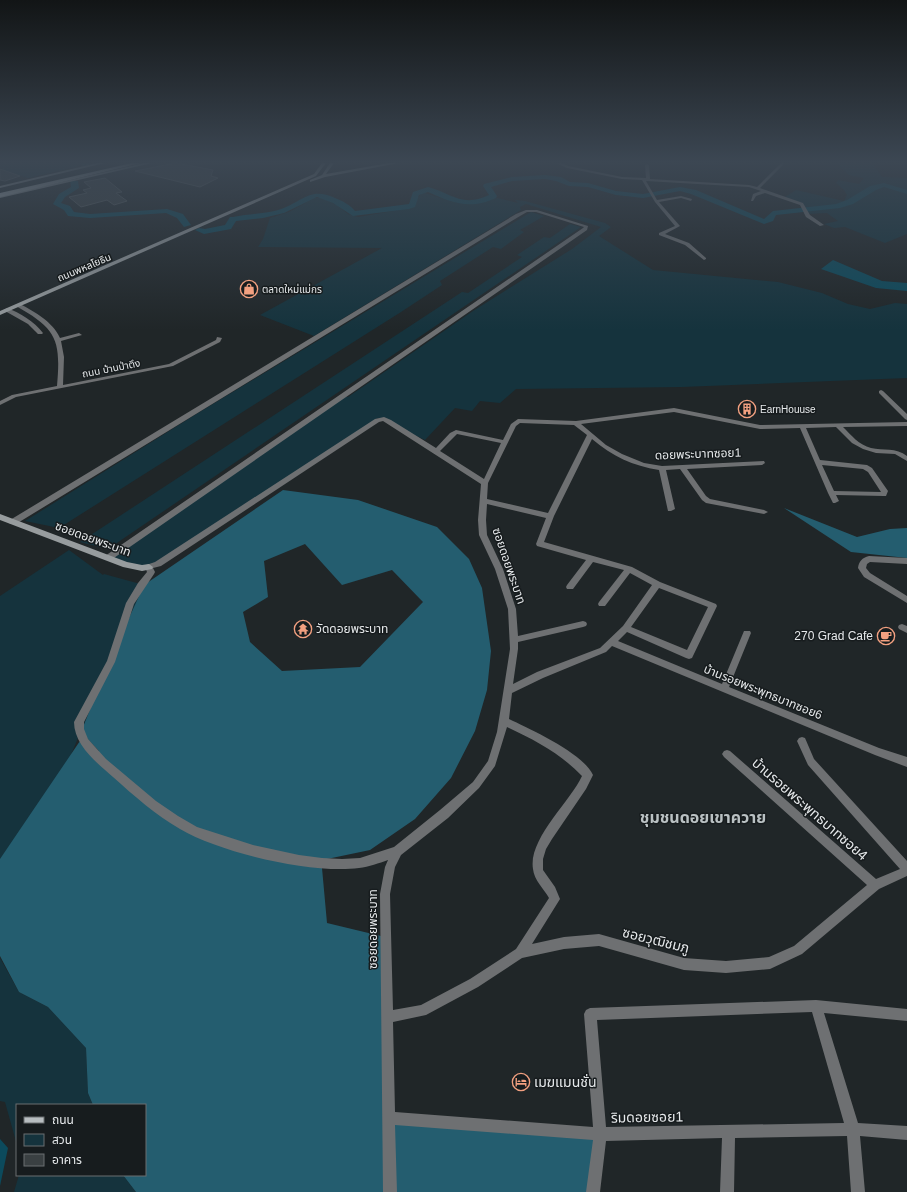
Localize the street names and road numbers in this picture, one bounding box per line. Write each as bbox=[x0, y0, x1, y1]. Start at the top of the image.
street label: ถนนพหลโยธิน bbox=[56, 251, 113, 284]
street label: ถนน บ้านป่าตึง bbox=[81, 357, 141, 380]
street label: ดอยพระบาทซอย1 bbox=[655, 445, 742, 463]
street label: ซอยดอยพระบาท bbox=[53, 519, 133, 559]
street label: ซอยดอยพระบาท bbox=[489, 526, 529, 606]
street label: บ้านรอยพระพุทธบาทซอย6 bbox=[702, 662, 825, 722]
street label: บ้านรอยพระพุทธบาทซอย4 bbox=[748, 755, 871, 864]
street label: ซอยดอยพระบาท bbox=[366, 889, 380, 969]
street label: ซอยวุฒิชมภู bbox=[621, 924, 691, 957]
street label: ริมดอยซอย1 bbox=[610, 1108, 684, 1126]

